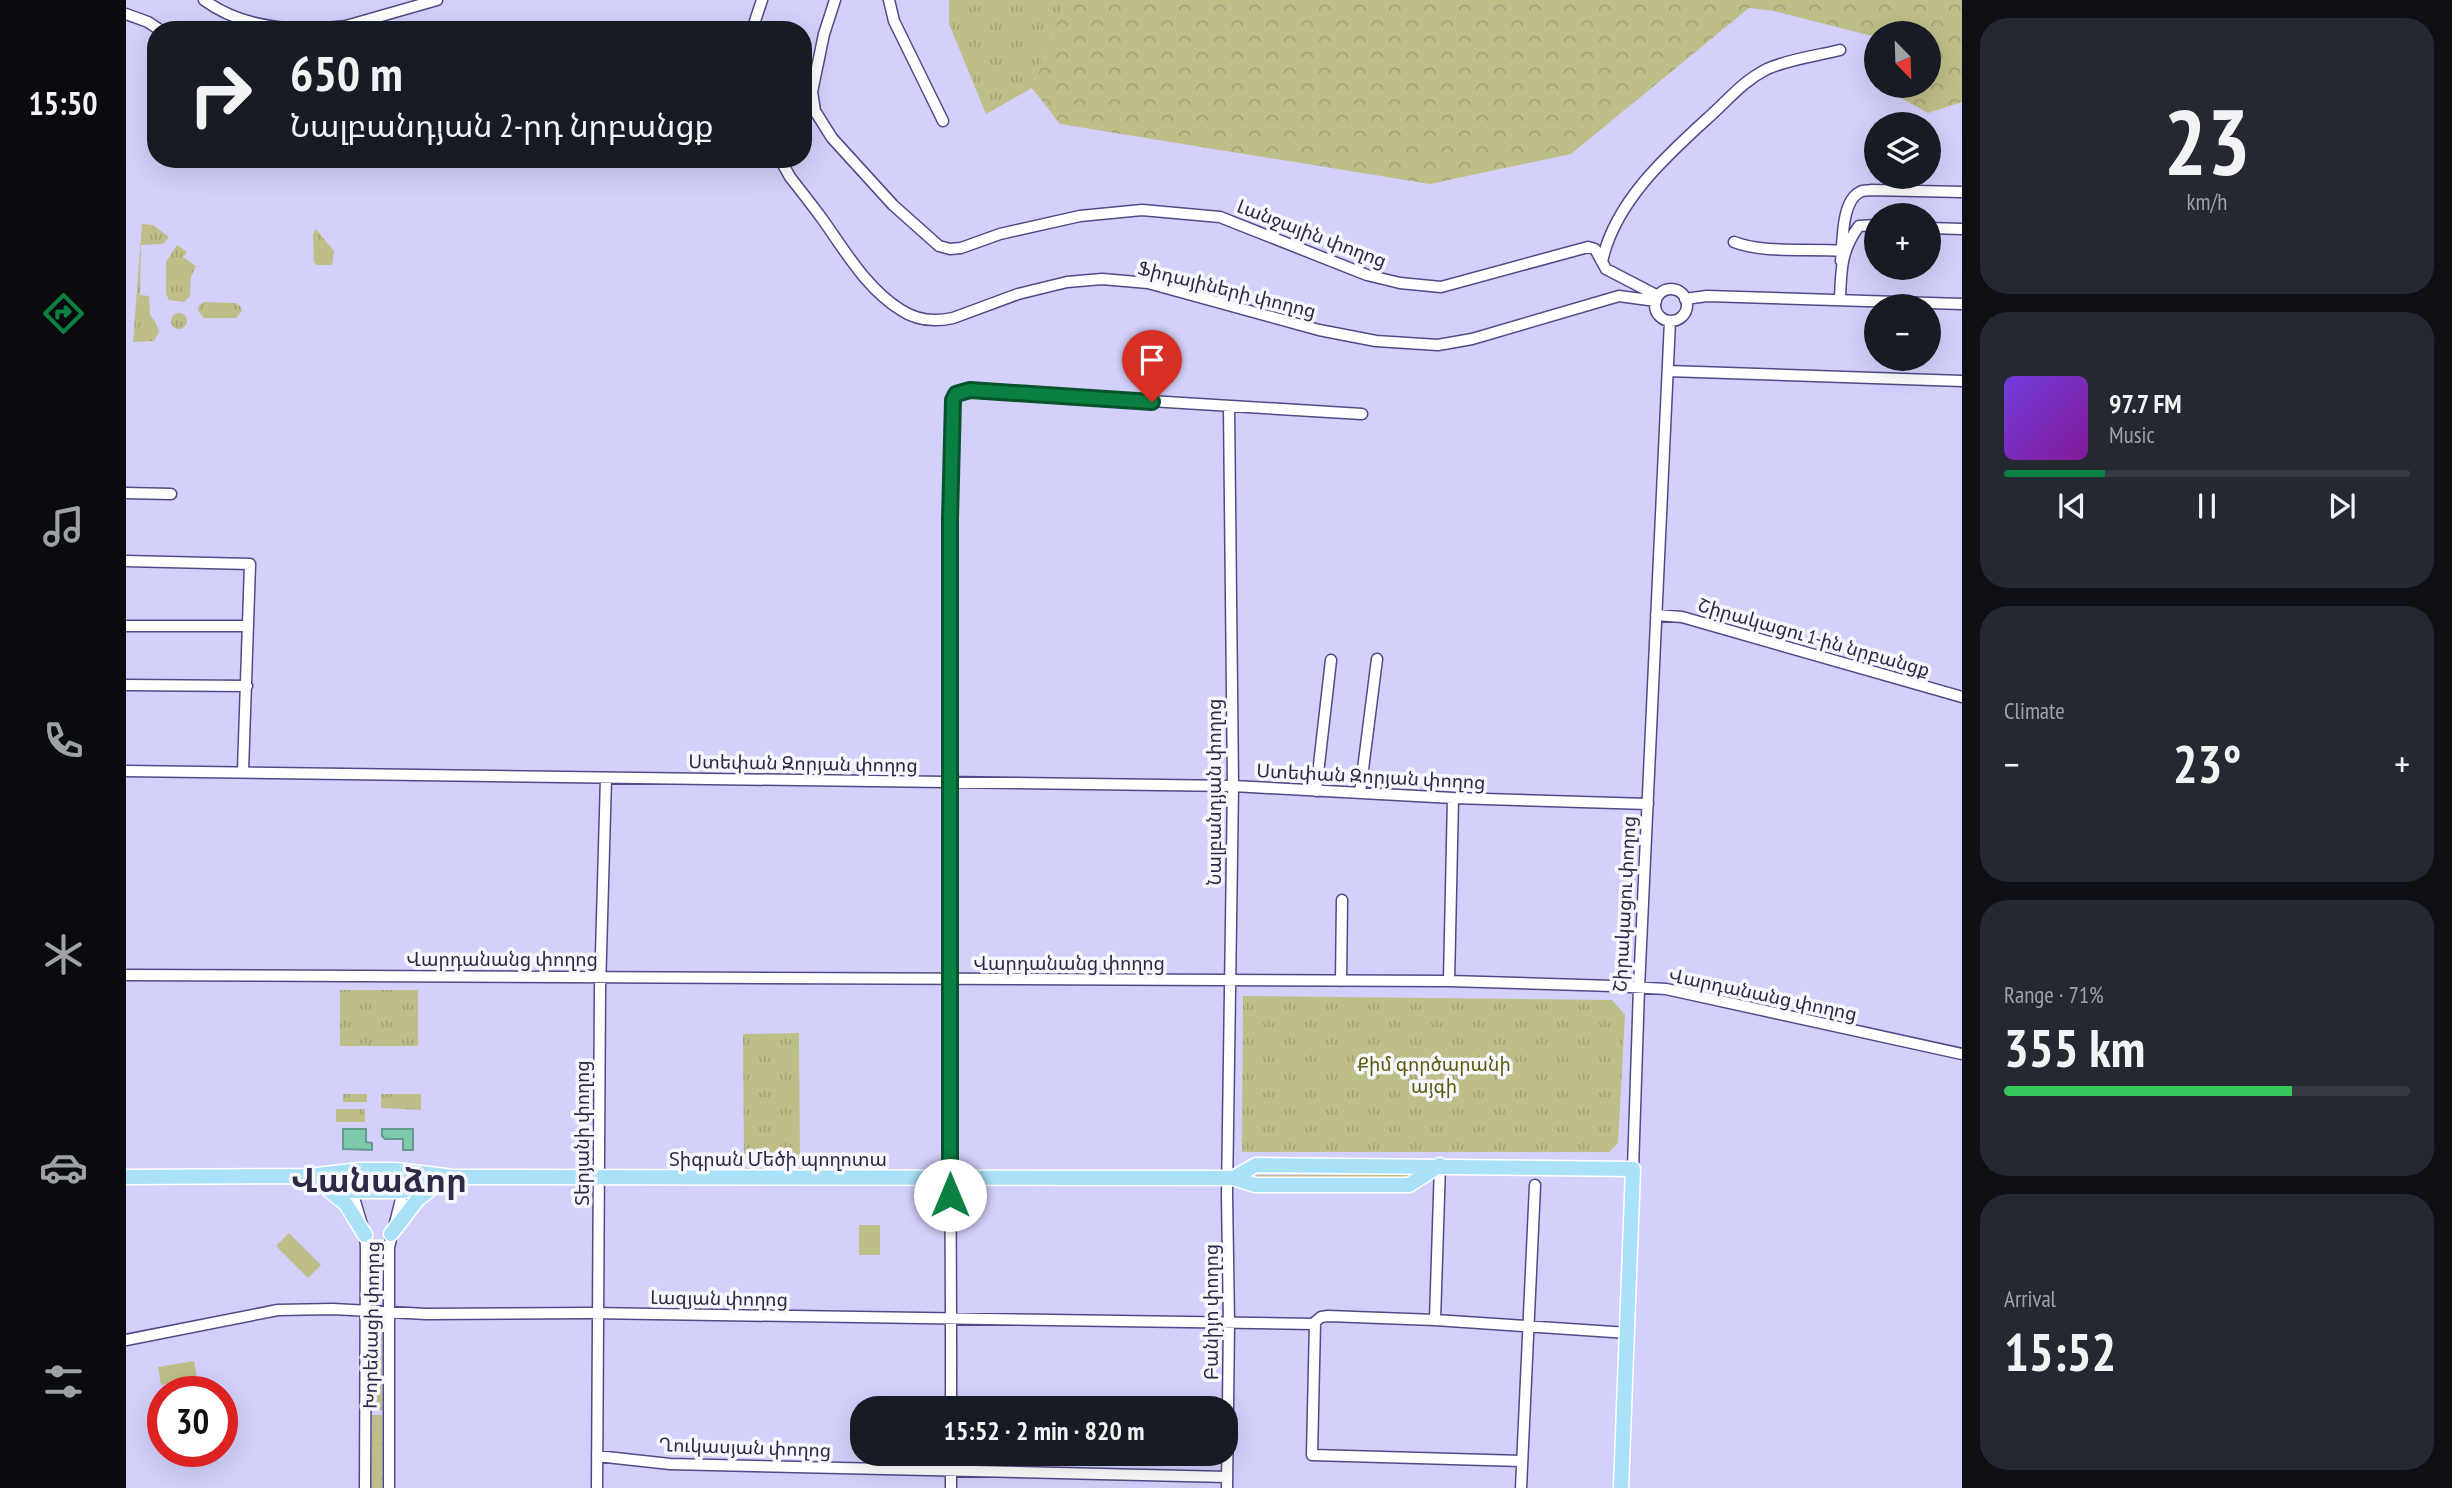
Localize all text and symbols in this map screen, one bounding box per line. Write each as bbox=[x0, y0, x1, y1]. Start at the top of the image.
north arrow bbox=[1864, 21, 1941, 98]
map controls bbox=[1864, 21, 1941, 371]
text: 650 m bbox=[290, 41, 403, 105]
icon: right bbox=[175, 49, 266, 140]
text: 15:50 bbox=[28, 82, 98, 124]
text: 23 bbox=[2164, 82, 2251, 200]
text: Նալբանդյան 2-րդ նրբանցք bbox=[290, 104, 714, 146]
button: layers bbox=[1864, 112, 1941, 189]
text: km/h bbox=[2187, 187, 2227, 216]
street label: Լանջային փողոց bbox=[1234, 193, 1390, 273]
button: + bbox=[1864, 203, 1941, 280]
street label: Ֆիդայիների փողոց bbox=[1135, 255, 1319, 323]
icon: directions bbox=[39, 289, 88, 338]
button: − bbox=[1864, 294, 1941, 371]
pin bbox=[1122, 330, 1182, 402]
icon: arrive bbox=[1133, 341, 1171, 379]
text: 97.7 FM bbox=[2109, 387, 2182, 420]
text: Music bbox=[2109, 420, 2155, 449]
icon: previous bbox=[2053, 487, 2091, 525]
icon: pause bbox=[2188, 487, 2226, 525]
icon: next bbox=[2323, 487, 2361, 525]
icon: music bbox=[39, 502, 88, 551]
street label: Շիրակացու 1-ին նրբանցք bbox=[1695, 592, 1933, 682]
text: Climate bbox=[2004, 696, 2065, 725]
street label: Նալբանդյան փողոց bbox=[1202, 699, 1226, 885]
icon: phone bbox=[39, 716, 88, 765]
text: 23° bbox=[2173, 730, 2241, 797]
text: − bbox=[2004, 739, 2020, 788]
text: + bbox=[2394, 739, 2410, 788]
street label: Ստեփան Զորյան փողոց bbox=[688, 749, 918, 777]
street label: Ստեփան Զորյան փողոց bbox=[1256, 758, 1486, 794]
street label: Շիրակացու փողոց bbox=[1607, 815, 1641, 993]
icon: climate bbox=[39, 930, 88, 979]
street label: Վարդանանց փողոց bbox=[406, 947, 598, 971]
street label: Վարդանանց փողոց bbox=[973, 951, 1165, 975]
street label: Վարդանանց փողոց bbox=[1667, 962, 1859, 1026]
text: Range · 71% bbox=[2004, 980, 2104, 1009]
text: 355 km bbox=[2004, 1014, 2145, 1081]
park label: Քիմ գործարանի այգի bbox=[1357, 1052, 1511, 1098]
street label: Տերյանի փողոց bbox=[570, 1060, 594, 1206]
icon: car bbox=[39, 1143, 88, 1192]
street label: Տիգրան Մեծի պողոտա bbox=[669, 1147, 887, 1171]
district label: Վանաձոր bbox=[291, 1158, 467, 1201]
position arrow bbox=[913, 1158, 987, 1232]
street label: Խորենացի փողոց bbox=[358, 1241, 384, 1409]
street label: Բանիյո փողոց bbox=[1199, 1244, 1223, 1380]
text: Arrival bbox=[2004, 1284, 2056, 1313]
street label: Լազյան փողոց bbox=[650, 1285, 788, 1311]
text: 15:52 bbox=[2004, 1318, 2116, 1385]
icon: filters bbox=[39, 1357, 88, 1406]
speed limit sign: 30 bbox=[147, 1376, 238, 1467]
text: 15:52 · 2 min · 820 m bbox=[944, 1414, 1144, 1447]
street label: Ղուկասյան փողոց bbox=[658, 1432, 832, 1462]

